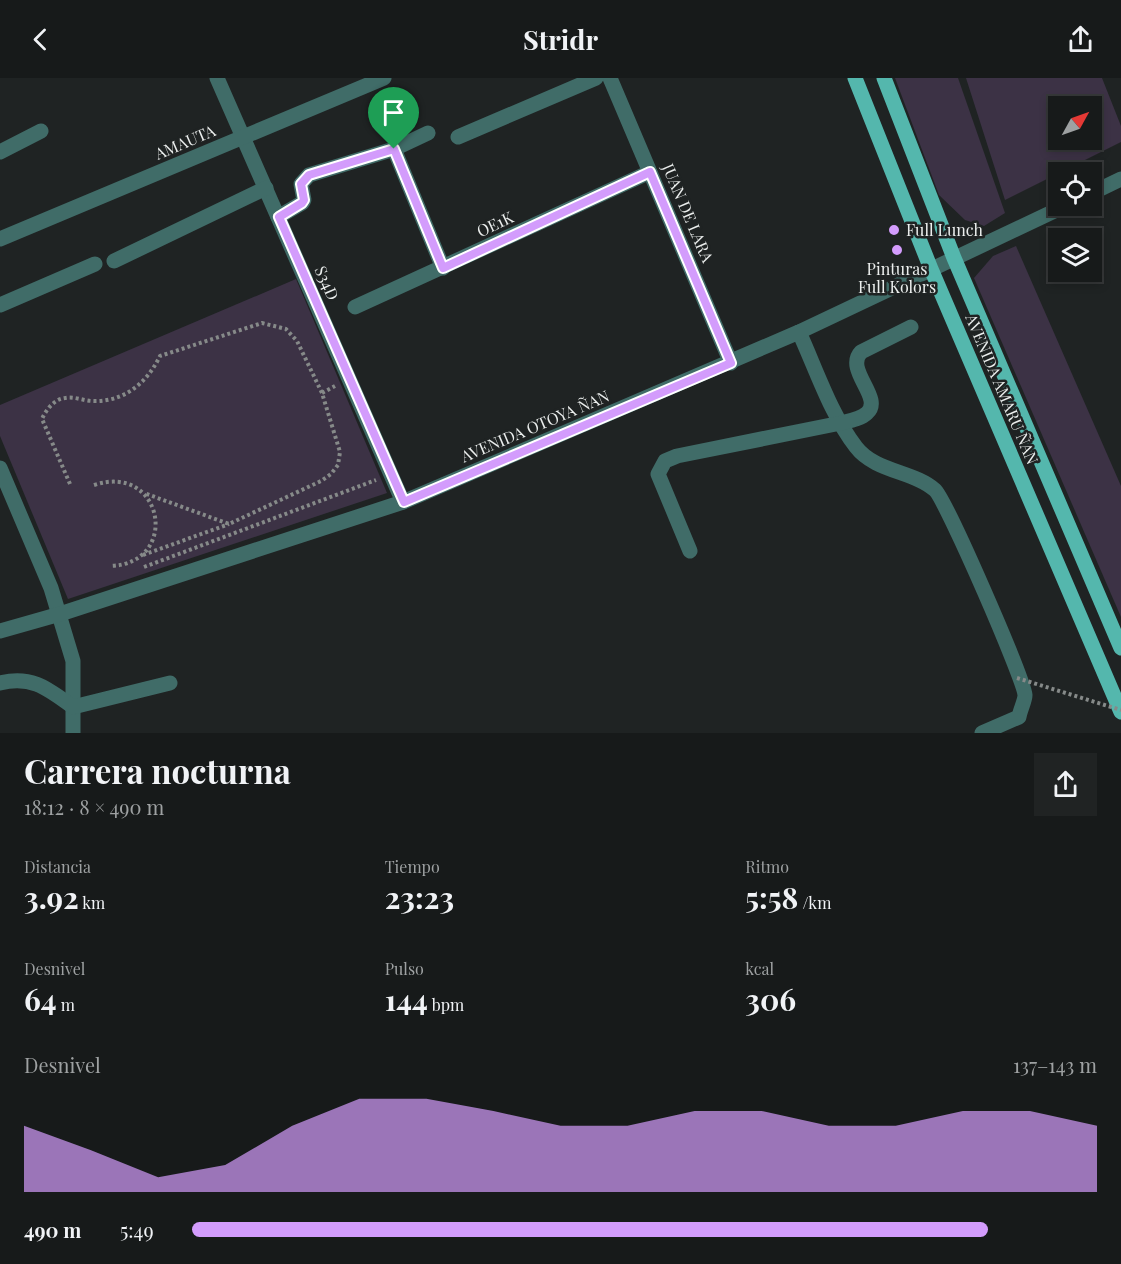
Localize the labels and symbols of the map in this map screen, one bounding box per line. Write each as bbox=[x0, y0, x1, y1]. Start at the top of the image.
pin bbox=[368, 87, 419, 149]
north arrow bbox=[1048, 96, 1102, 150]
street label: AMAUTA bbox=[150, 119, 219, 164]
street label: JUAN DE LARA bbox=[658, 159, 719, 266]
street label: OE1K bbox=[473, 206, 517, 241]
place label: Full Lunch bbox=[906, 219, 984, 240]
marker: Full Lunch bbox=[887, 223, 901, 237]
marker: Pinturas Full Kolors bbox=[890, 243, 904, 257]
place label: Pinturas Full Kolors bbox=[858, 258, 936, 297]
street label: S34D bbox=[311, 262, 344, 303]
street label: AVENIDA AMARU ÑAN bbox=[961, 309, 1044, 467]
street label: AVENIDA OTOYA ÑAN bbox=[456, 385, 612, 467]

